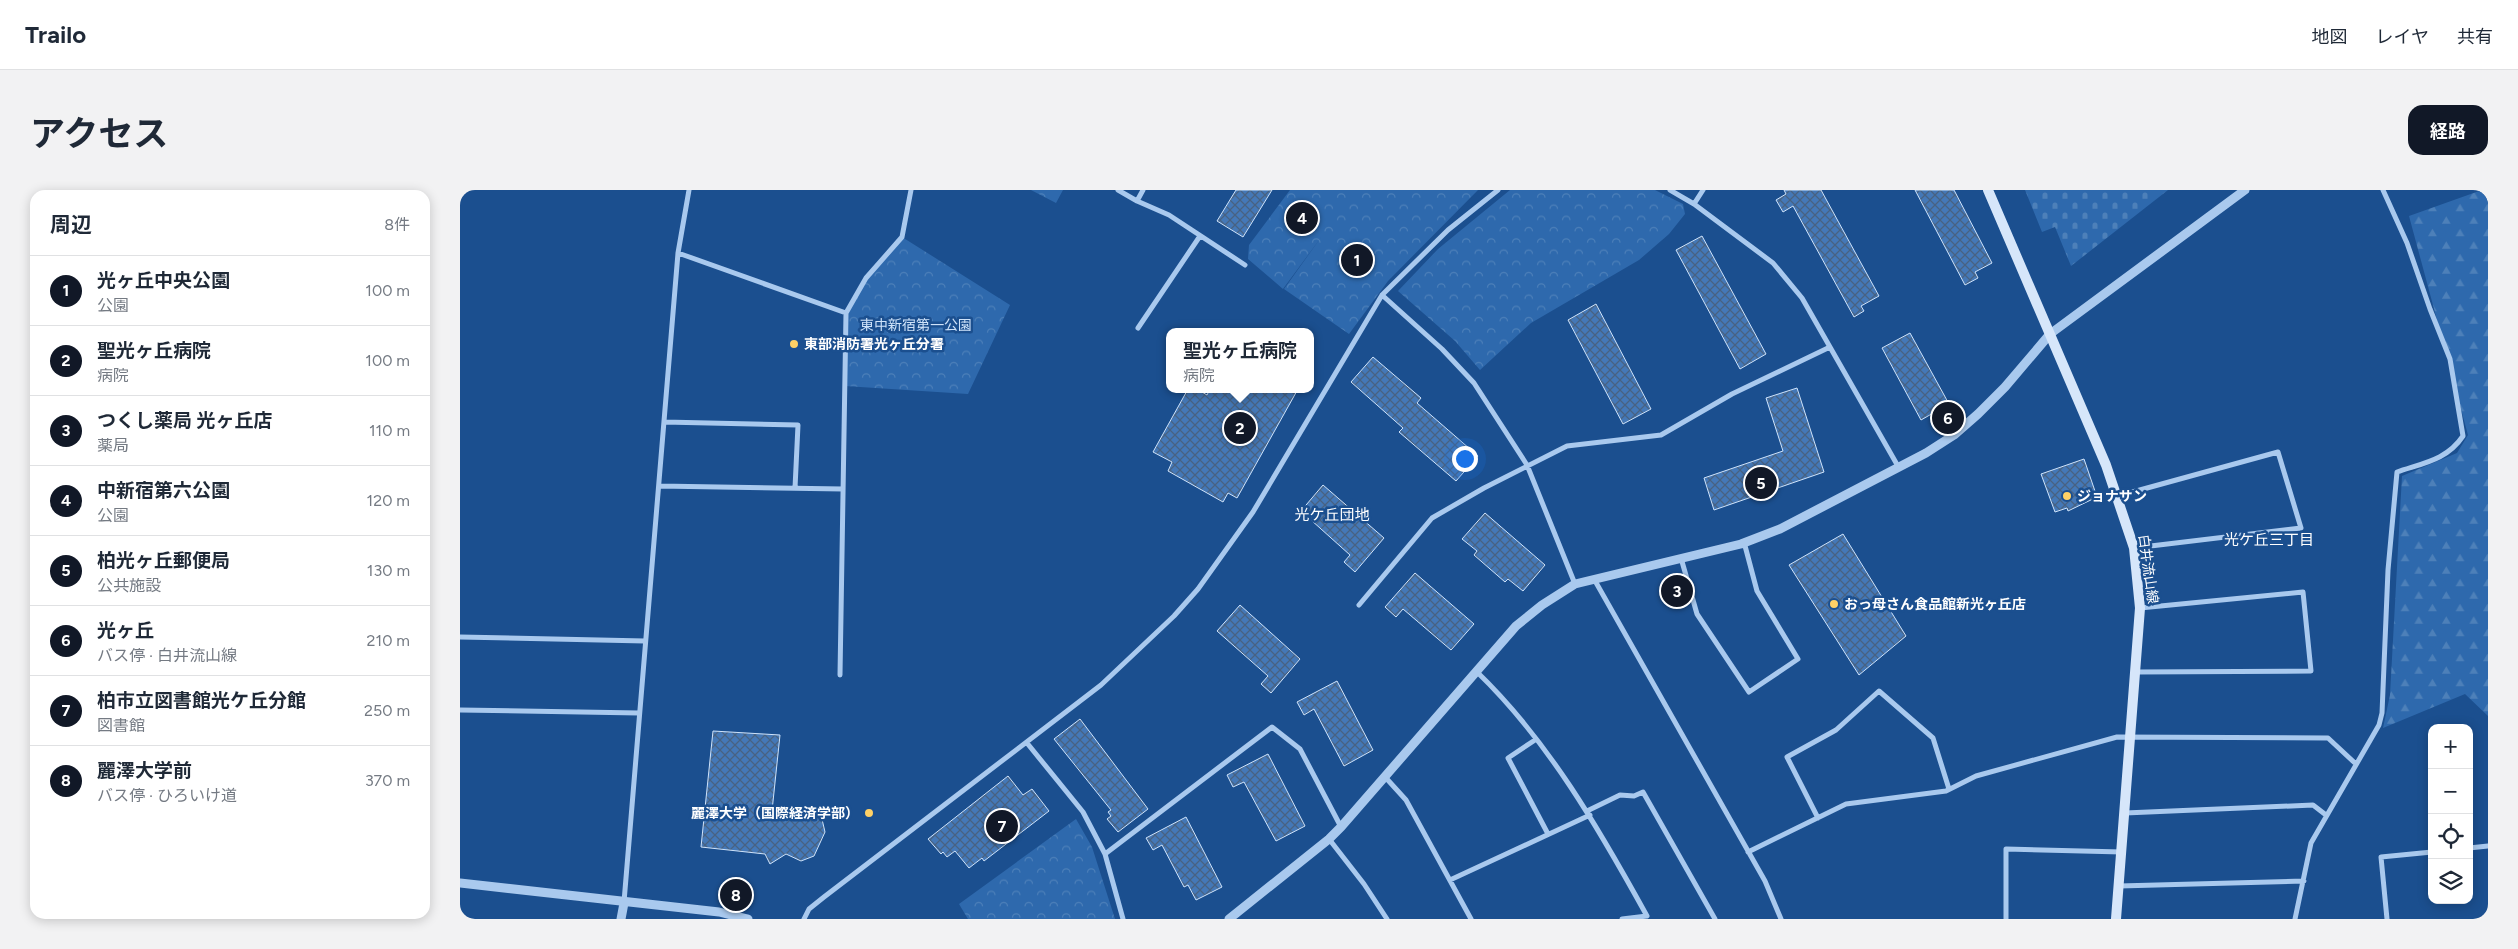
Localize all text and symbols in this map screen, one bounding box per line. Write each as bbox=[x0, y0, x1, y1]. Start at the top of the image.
text: Trailo bbox=[25, 20, 86, 49]
text: 地図 bbox=[2312, 26, 2348, 48]
text: レイヤ bbox=[2376, 26, 2429, 48]
text: 共有 bbox=[2457, 26, 2493, 48]
button: 経路 bbox=[2408, 105, 2488, 155]
text: アクセス bbox=[30, 113, 168, 155]
pin: 4 bbox=[1286, 199, 1318, 237]
text: 周辺 bbox=[50, 212, 92, 237]
text: 8件 bbox=[384, 215, 410, 234]
pin: 1 bbox=[1341, 241, 1373, 279]
text: 光ヶ丘中央公園 bbox=[97, 269, 230, 292]
text: 1 bbox=[63, 281, 69, 300]
text: 100 m bbox=[365, 281, 410, 300]
text: 公園 bbox=[97, 296, 129, 315]
park label: 東中新宿第一公園 bbox=[860, 317, 972, 334]
popup bbox=[1166, 328, 1314, 393]
place label: 東部消防署光ヶ丘分署 bbox=[804, 336, 944, 353]
marker: 東部消防署光ヶ丘分署 bbox=[788, 338, 800, 350]
text: 聖光ヶ丘病院 bbox=[97, 339, 211, 362]
text: 聖光ヶ丘病院 bbox=[1183, 339, 1297, 362]
text: 2 bbox=[61, 351, 71, 370]
text: 100 m bbox=[365, 351, 410, 370]
text: 病院 bbox=[97, 366, 129, 385]
text: 病院 bbox=[1183, 366, 1215, 385]
pin: 6 bbox=[1932, 399, 1964, 437]
text: つくし薬局 光ヶ丘店 bbox=[97, 409, 273, 432]
pin: 2 bbox=[1224, 409, 1256, 447]
text: 3 bbox=[62, 421, 70, 440]
text: 110 m bbox=[369, 421, 410, 440]
text: 薬局 bbox=[97, 436, 129, 455]
your location bbox=[1452, 446, 1478, 472]
pin: 5 bbox=[1745, 464, 1777, 502]
text: 中新宿第六公園 bbox=[97, 479, 230, 502]
place label: ジョナサン bbox=[2077, 488, 2147, 505]
marker: ジョナサン bbox=[2061, 490, 2073, 502]
text: 4 bbox=[61, 491, 71, 510]
text: 120 m bbox=[367, 491, 410, 510]
text: 公園 bbox=[97, 506, 129, 525]
district label: 光ケ丘団地 bbox=[1294, 506, 1370, 524]
district label: 光ケ丘三丁目 bbox=[2224, 531, 2314, 549]
street label: 白井流山線 bbox=[2135, 533, 2161, 605]
text: 柏光ヶ丘郵便局 bbox=[97, 549, 230, 572]
text: 5 bbox=[61, 561, 71, 580]
text: 130 m bbox=[367, 561, 410, 580]
pin: 3 bbox=[1661, 572, 1693, 610]
text: 公共施設 bbox=[97, 576, 161, 595]
place label: おっ母さん食品館新光ヶ丘店 bbox=[1844, 596, 2026, 613]
marker: おっ母さん食品館新光ヶ丘店 bbox=[1828, 598, 1840, 610]
text: 光ヶ丘 bbox=[97, 619, 154, 642]
text: 6 bbox=[61, 631, 71, 650]
text: 210 m bbox=[367, 631, 410, 650]
text: バス停 · 白井流山線 bbox=[97, 646, 237, 665]
text: 柏市立図書館光ケ丘分館 bbox=[97, 689, 306, 712]
text: 7 bbox=[62, 701, 70, 720]
text: 250 m bbox=[364, 701, 410, 720]
text: 図書館 bbox=[97, 716, 145, 735]
map controls bbox=[2428, 724, 2473, 904]
button: + bbox=[2428, 724, 2473, 769]
text: 麗澤大学前 bbox=[97, 759, 192, 782]
button: − bbox=[2428, 769, 2473, 814]
text: 8 bbox=[61, 771, 71, 790]
text: 370 m bbox=[365, 771, 410, 790]
text: バス停 · ひろいけ道 bbox=[97, 786, 237, 805]
place label: 麗澤大学（国際経済学部） bbox=[691, 805, 859, 822]
marker: 麗澤大学（国際経済学部） bbox=[863, 807, 875, 819]
pin: 7 bbox=[986, 807, 1018, 845]
button: locate bbox=[2428, 814, 2473, 859]
button: layers bbox=[2428, 859, 2473, 904]
pin: 8 bbox=[720, 876, 752, 914]

